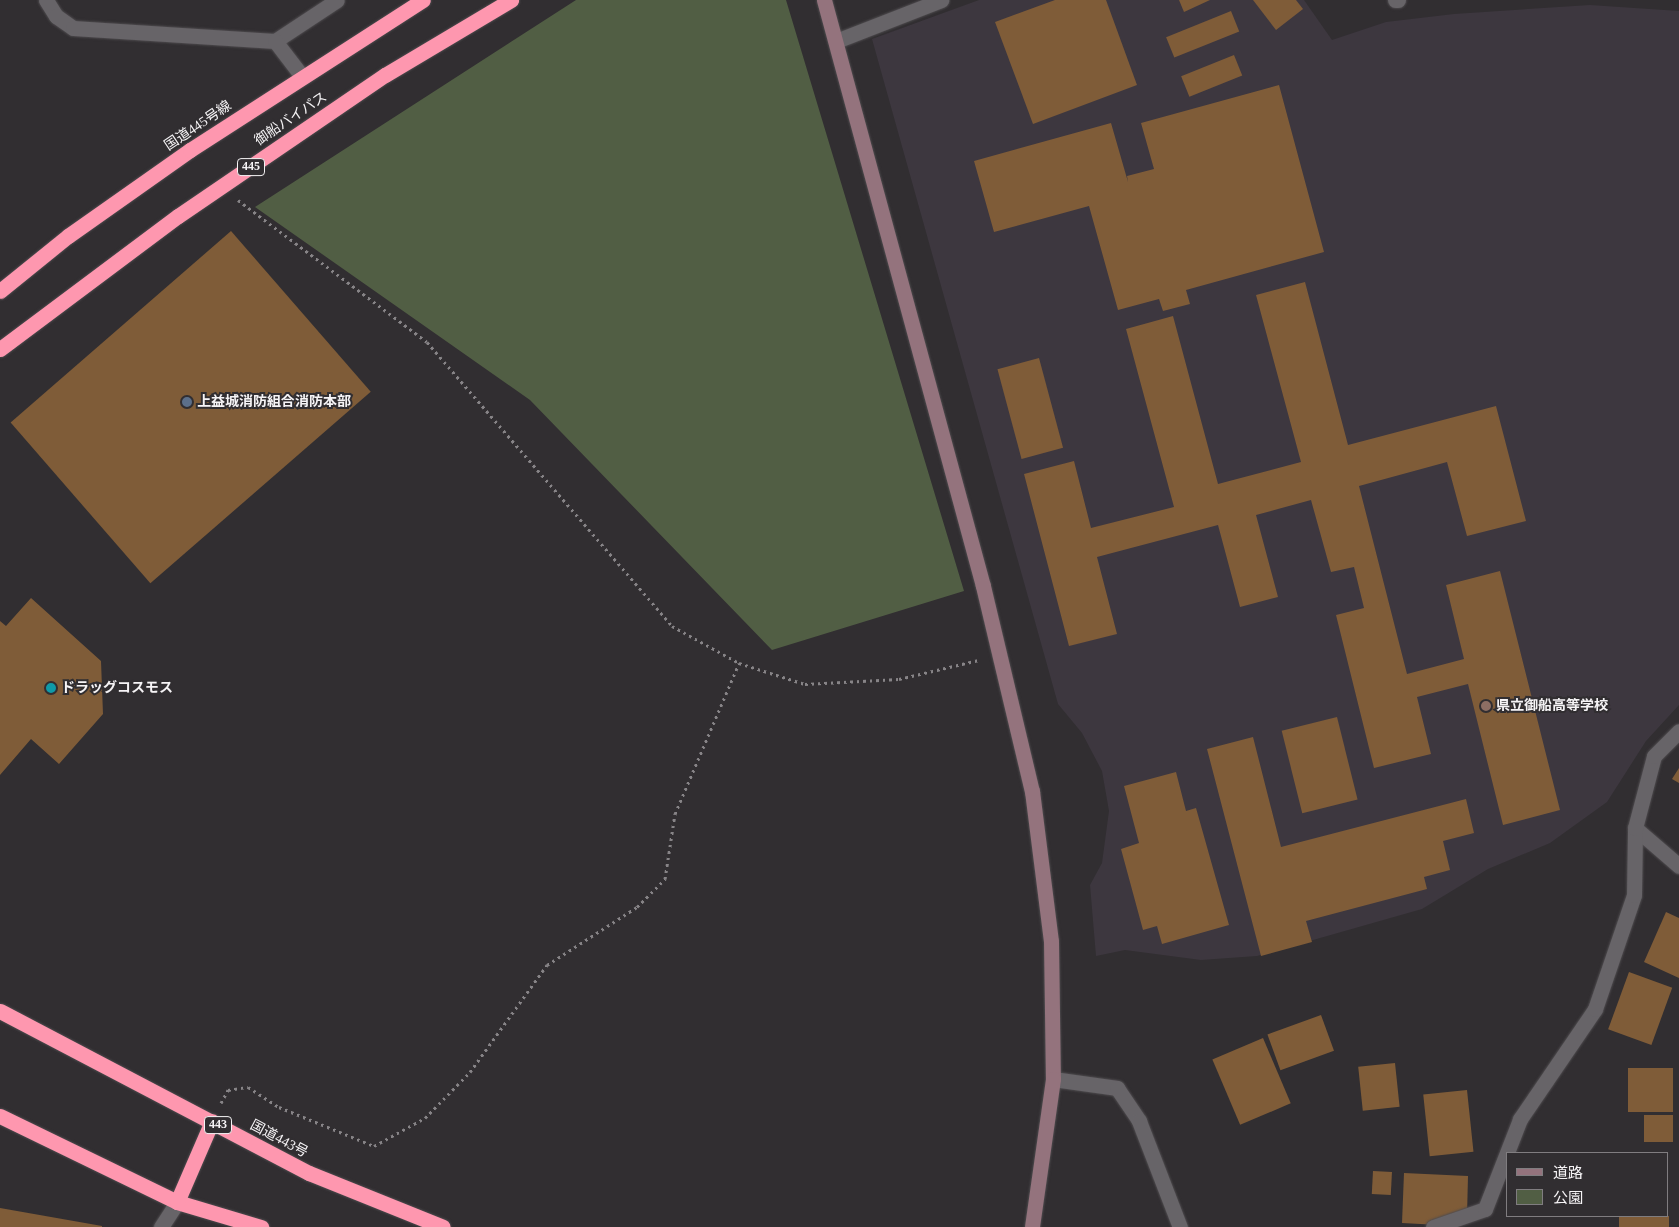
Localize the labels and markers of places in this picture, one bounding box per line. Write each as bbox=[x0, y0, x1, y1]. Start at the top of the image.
place label: 上益城消防組合消防本部 bbox=[197, 394, 351, 410]
marker: 上益城消防組合消防本部 bbox=[181, 396, 193, 408]
place label: ドラッグコスモス bbox=[61, 680, 173, 696]
marker: ドラッグコスモス bbox=[45, 682, 57, 694]
place label: 県立御船高等学校 bbox=[1496, 698, 1608, 714]
marker: 県立御船高等学校 bbox=[1480, 700, 1492, 712]

